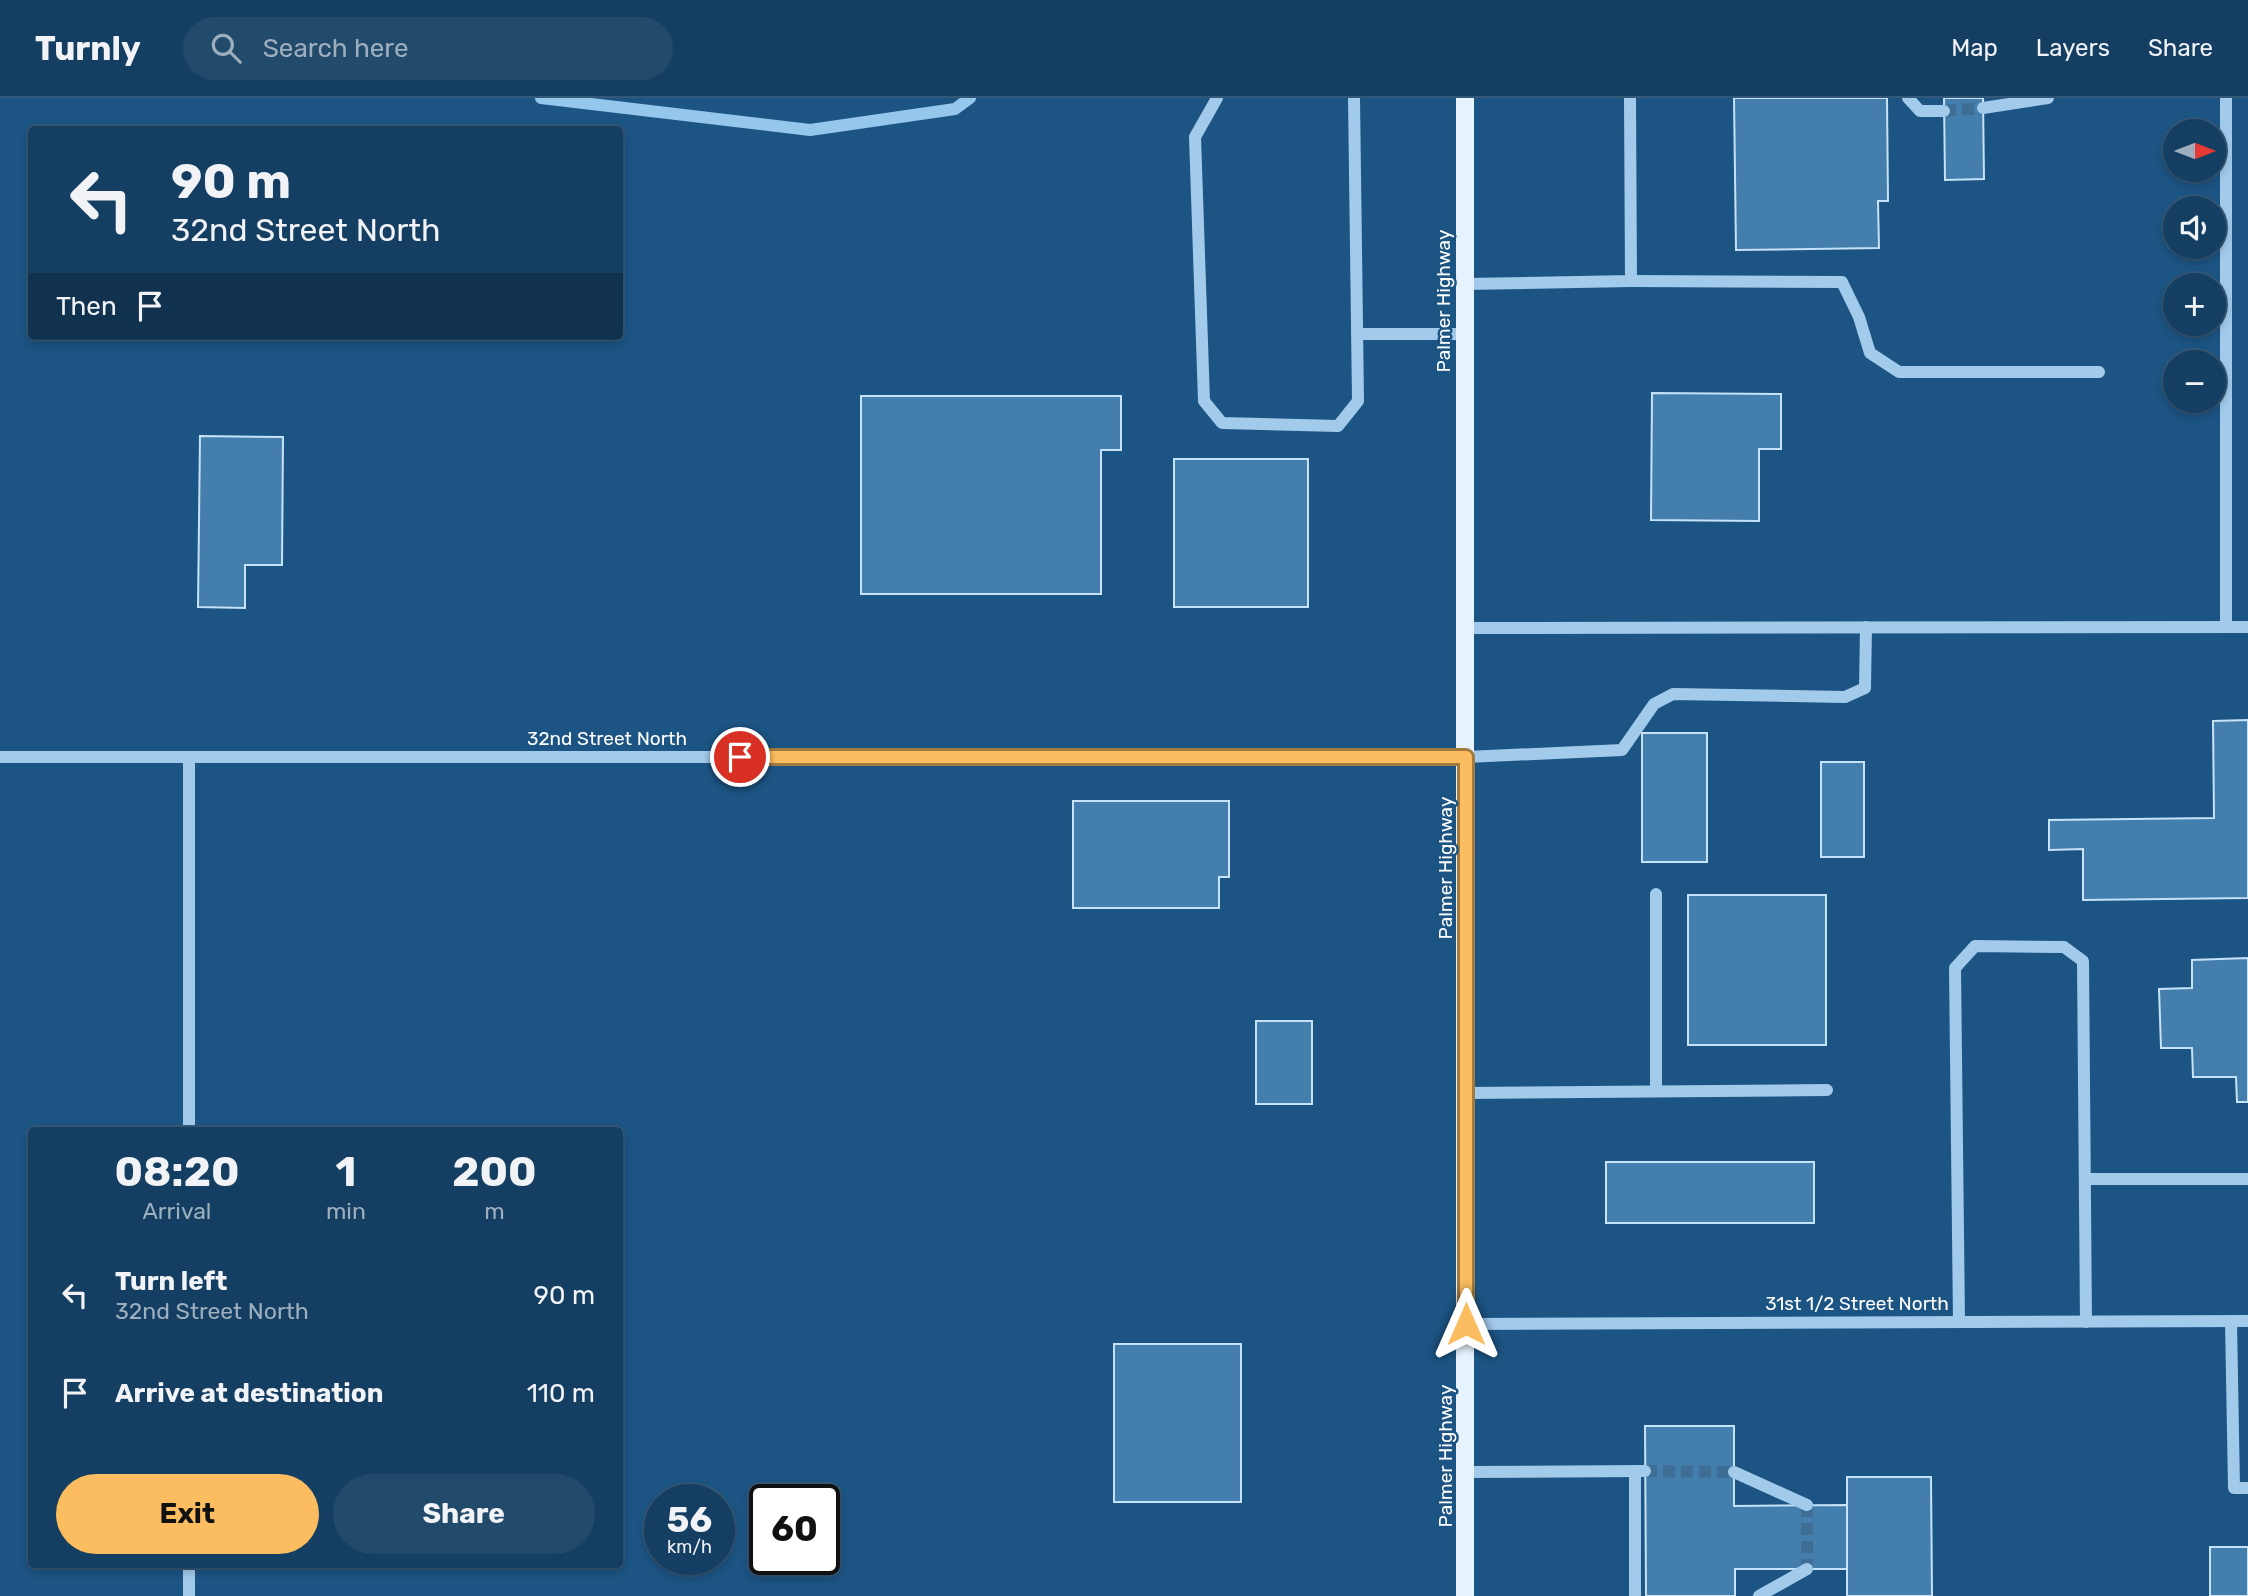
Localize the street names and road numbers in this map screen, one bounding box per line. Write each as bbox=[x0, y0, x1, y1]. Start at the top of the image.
street label: Palmer Highway bbox=[1432, 230, 1455, 372]
street label: 32nd Street North bbox=[527, 727, 687, 750]
street label: Palmer Highway bbox=[1434, 797, 1457, 939]
street label: 31st 1/2 Street North bbox=[1765, 1292, 1949, 1315]
street label: Palmer Highway bbox=[1434, 1385, 1457, 1527]

